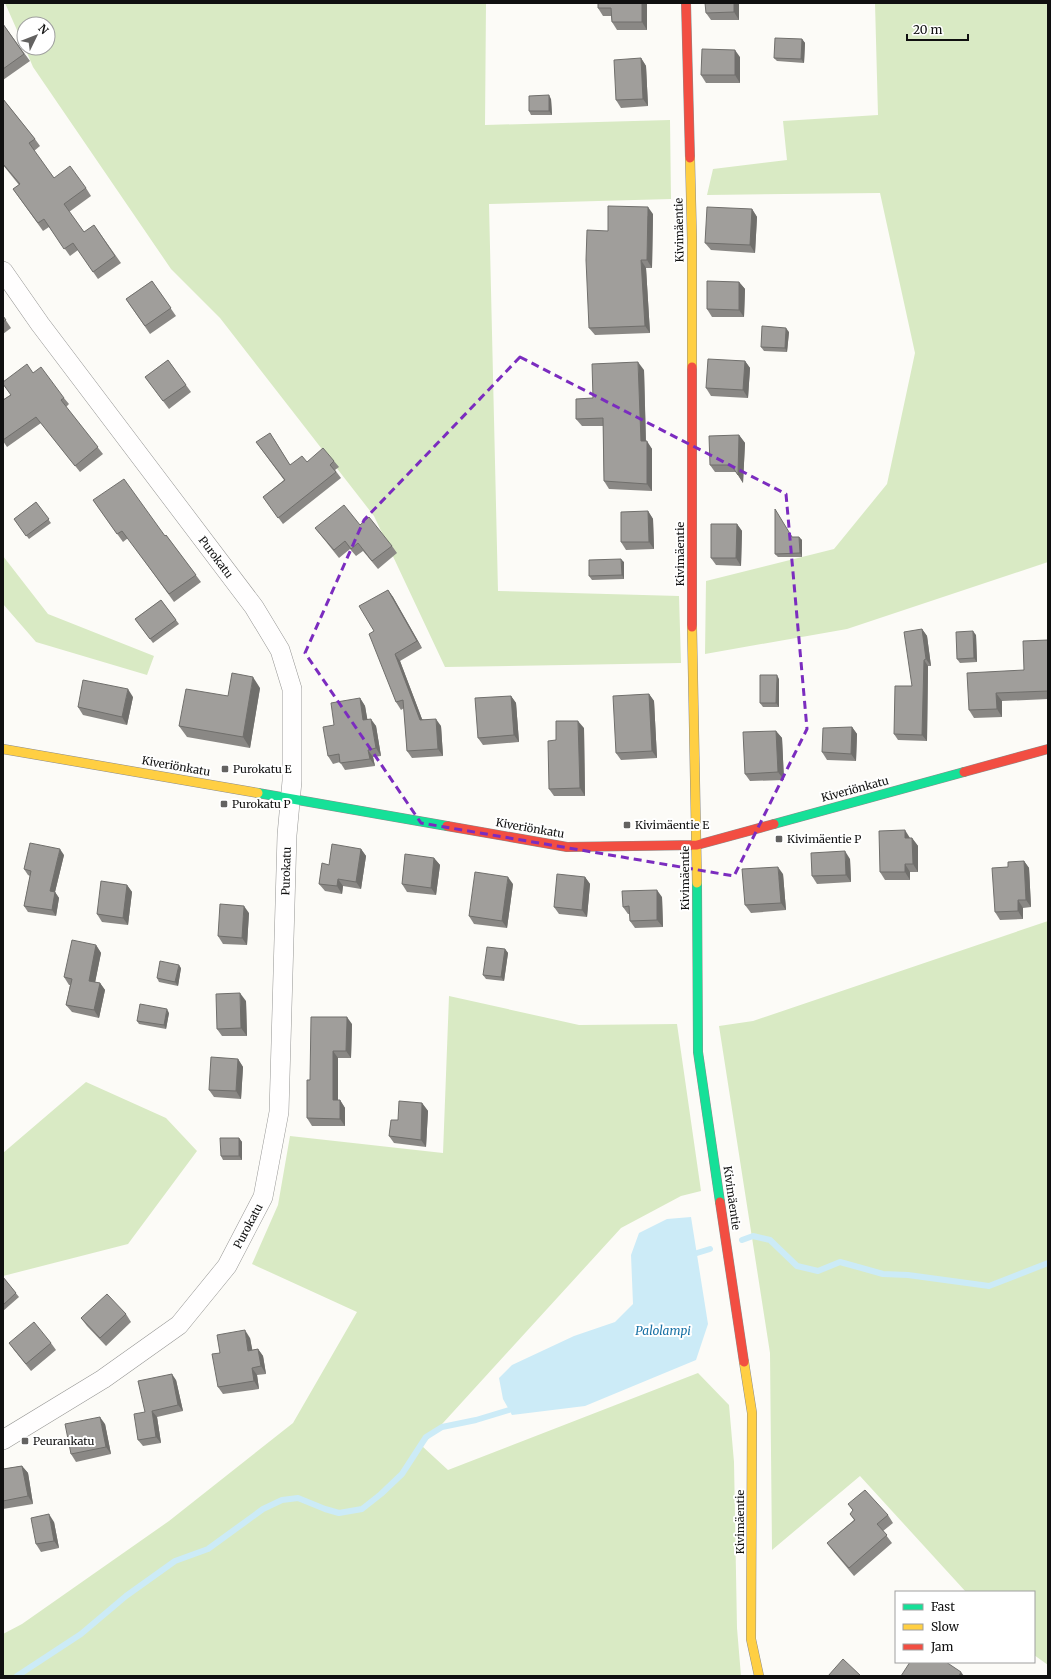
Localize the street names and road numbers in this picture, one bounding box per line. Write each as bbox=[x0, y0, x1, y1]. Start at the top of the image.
street label: Kivimäentie bbox=[671, 197, 687, 262]
street label: Kivimäentie bbox=[673, 521, 687, 586]
street label: Purokatu bbox=[196, 533, 236, 581]
street label: Kiveriönkatu bbox=[141, 753, 211, 779]
street label: Kiveriönkatu bbox=[820, 773, 890, 805]
street label: Kiveriönkatu bbox=[495, 815, 565, 841]
street label: Kivimäentie bbox=[678, 845, 692, 910]
street label: Purokatu bbox=[278, 846, 294, 896]
street label: Kivimäentie bbox=[721, 1165, 743, 1231]
street label: Purokatu bbox=[230, 1201, 266, 1251]
street label: Kivimäentie bbox=[733, 1489, 747, 1554]

